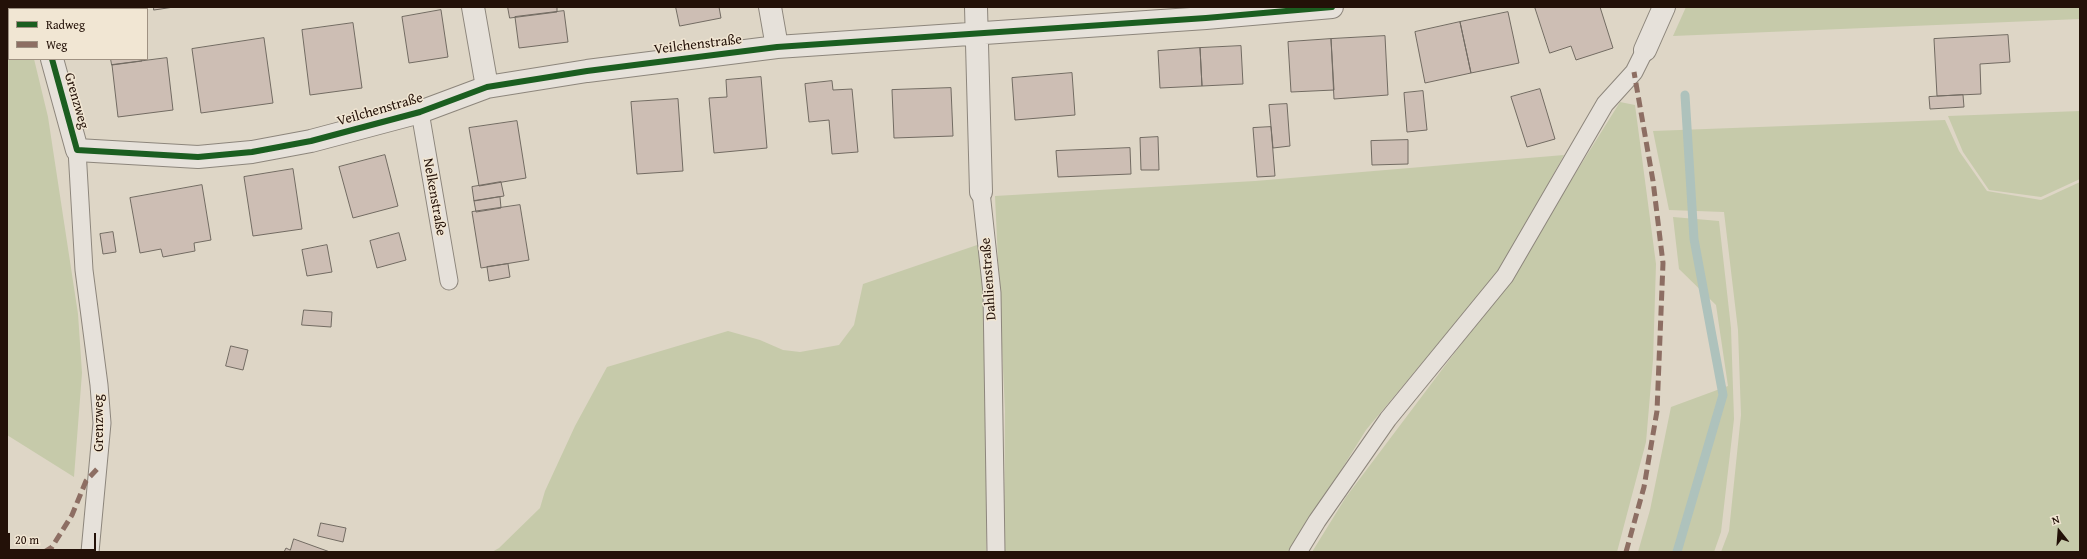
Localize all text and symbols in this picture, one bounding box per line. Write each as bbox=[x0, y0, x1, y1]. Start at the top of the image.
legend bbox=[8, 8, 148, 60]
text: Radweg bbox=[46, 16, 85, 33]
street label: Veilchenstraße bbox=[653, 31, 743, 59]
text: Weg bbox=[46, 36, 67, 53]
street label: Grenzweg bbox=[60, 71, 92, 131]
street label: Veilchenstraße bbox=[335, 90, 425, 130]
street label: Nelkenstraße bbox=[419, 157, 449, 237]
street label: Dahlienstraße bbox=[978, 237, 1000, 321]
street label: Grenzweg bbox=[91, 394, 107, 452]
north arrow bbox=[2039, 511, 2079, 551]
text: N bbox=[2050, 511, 2061, 528]
scale bar bbox=[10, 525, 98, 551]
text: 20 m bbox=[15, 531, 39, 548]

